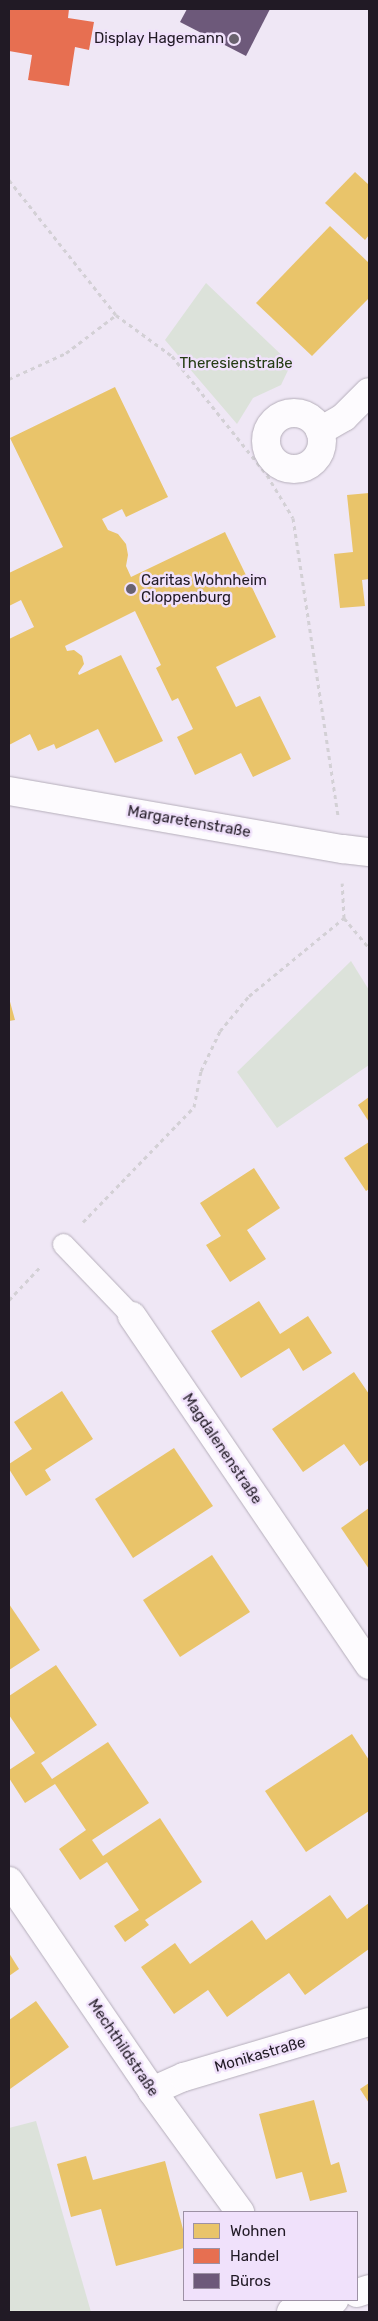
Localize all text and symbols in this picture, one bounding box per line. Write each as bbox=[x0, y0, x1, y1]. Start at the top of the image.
place label: Display Hagemann bbox=[94, 30, 224, 48]
marker: Display Hagemann bbox=[228, 33, 240, 45]
park label: Theresienstraße bbox=[179, 355, 293, 373]
place label: Caritas Wohnheim Cloppenburg bbox=[141, 571, 267, 606]
marker: Caritas Wohnheim Cloppenburg bbox=[125, 583, 137, 595]
street label: Margaretenstraße bbox=[126, 802, 252, 842]
street label: Magdalenenstraße bbox=[178, 1390, 266, 1508]
street label: Mechthildstraße bbox=[84, 1996, 162, 2100]
street label: Monikastraße bbox=[212, 2033, 308, 2077]
legend bbox=[183, 2211, 358, 2301]
text: Wohnen bbox=[230, 2222, 286, 2240]
text: Handel bbox=[230, 2247, 279, 2265]
text: Büros bbox=[230, 2272, 271, 2290]

